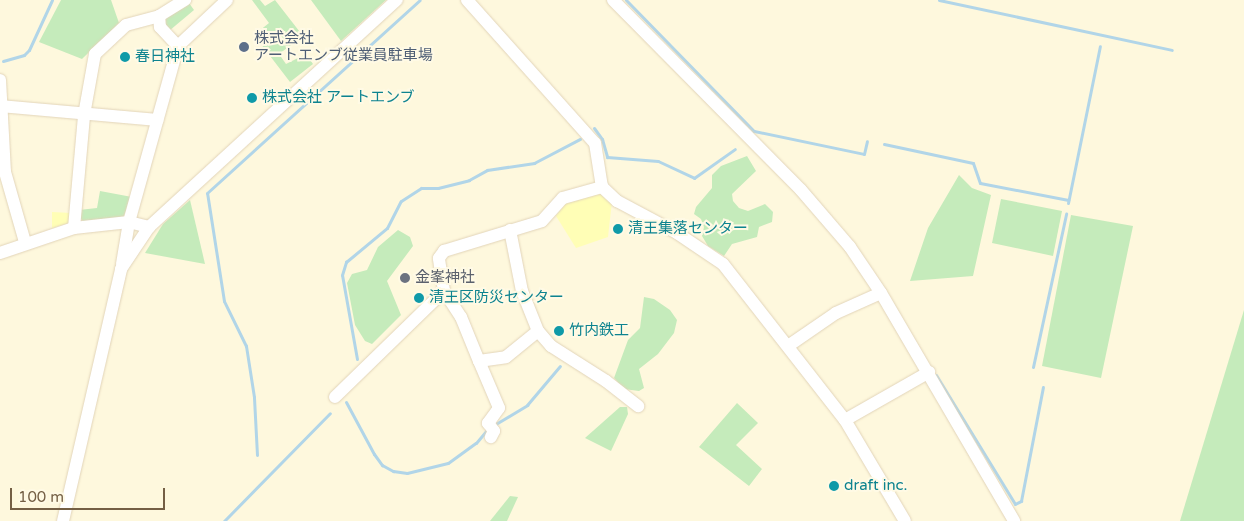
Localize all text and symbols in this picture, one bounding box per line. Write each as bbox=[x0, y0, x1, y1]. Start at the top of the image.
place label: 株式会社 アートエンブ従業員駐車場 bbox=[254, 29, 433, 64]
marker: 株式会社 アートエンブ従業員駐車場 bbox=[238, 41, 250, 53]
place label: 春日神社 bbox=[135, 48, 195, 66]
marker: 春日神社 bbox=[119, 51, 131, 63]
place label: 株式会社 アートエンブ bbox=[262, 89, 415, 107]
marker: 株式会社 アートエンブ bbox=[246, 92, 258, 104]
place label: 清王集落センター bbox=[628, 220, 748, 238]
marker: 清王集落センター bbox=[612, 223, 624, 235]
place label: 金峯神社 bbox=[415, 269, 475, 287]
marker: 金峯神社 bbox=[399, 272, 411, 284]
place label: 清王区防災センター bbox=[429, 289, 564, 307]
marker: 清王区防災センター bbox=[413, 292, 425, 304]
place label: 竹内鉄工 bbox=[569, 322, 629, 340]
marker: 竹内鉄工 bbox=[553, 325, 565, 337]
place label: draft inc. bbox=[844, 477, 907, 495]
scale bar bbox=[12, 478, 168, 510]
marker: draft inc. bbox=[828, 480, 840, 492]
text: 100 m bbox=[18, 488, 64, 506]

